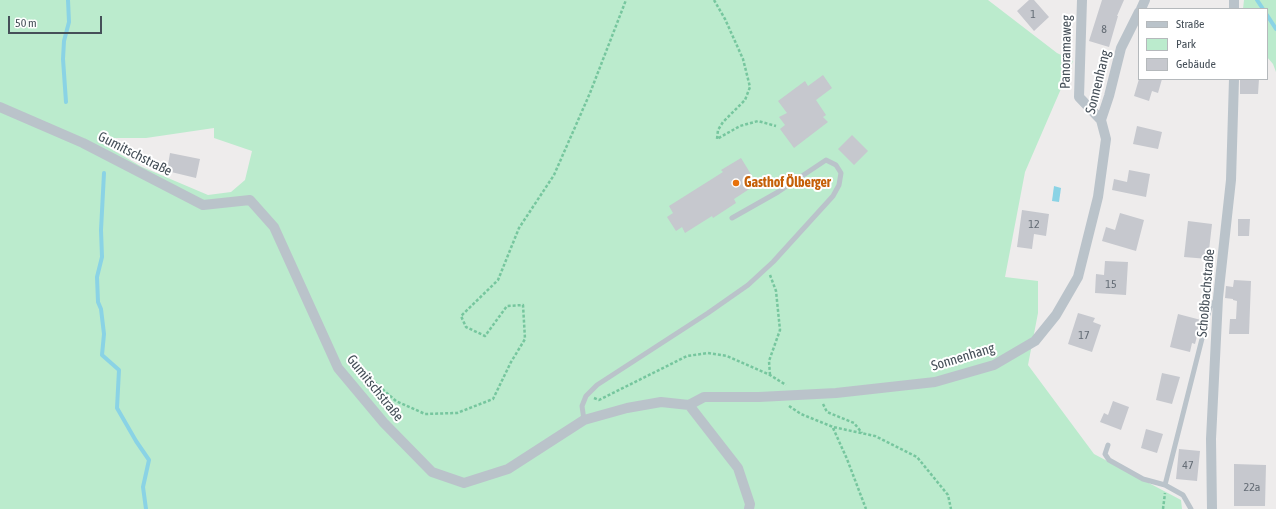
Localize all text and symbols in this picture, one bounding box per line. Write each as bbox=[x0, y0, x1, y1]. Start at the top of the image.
house number: 1 bbox=[1030, 7, 1036, 21]
scale bar bbox=[10, 8, 104, 34]
legend bbox=[1138, 8, 1268, 80]
street label: Panoramaweg bbox=[1057, 15, 1075, 89]
text: 50 m bbox=[15, 16, 37, 30]
text: Straße bbox=[1176, 17, 1204, 31]
house number: 8 bbox=[1101, 22, 1107, 36]
text: Park bbox=[1176, 37, 1196, 51]
street label: Sonnenhang bbox=[1082, 48, 1114, 116]
text: Gebäude bbox=[1176, 57, 1216, 71]
street label: Gumitschstraße bbox=[95, 128, 175, 180]
place label: Gasthof Ölberger bbox=[744, 175, 831, 191]
marker: Gasthof Ölberger bbox=[731, 178, 741, 188]
house number: 12 bbox=[1028, 217, 1040, 231]
street label: Schoßbachstraße bbox=[1194, 248, 1218, 338]
house number: 15 bbox=[1105, 277, 1117, 291]
house number: 17 bbox=[1078, 328, 1090, 342]
street label: Sonnenhang bbox=[929, 339, 997, 375]
street label: Gumitschstraße bbox=[343, 351, 407, 425]
house number: 47 bbox=[1182, 458, 1194, 472]
house number: 22a bbox=[1244, 480, 1260, 494]

